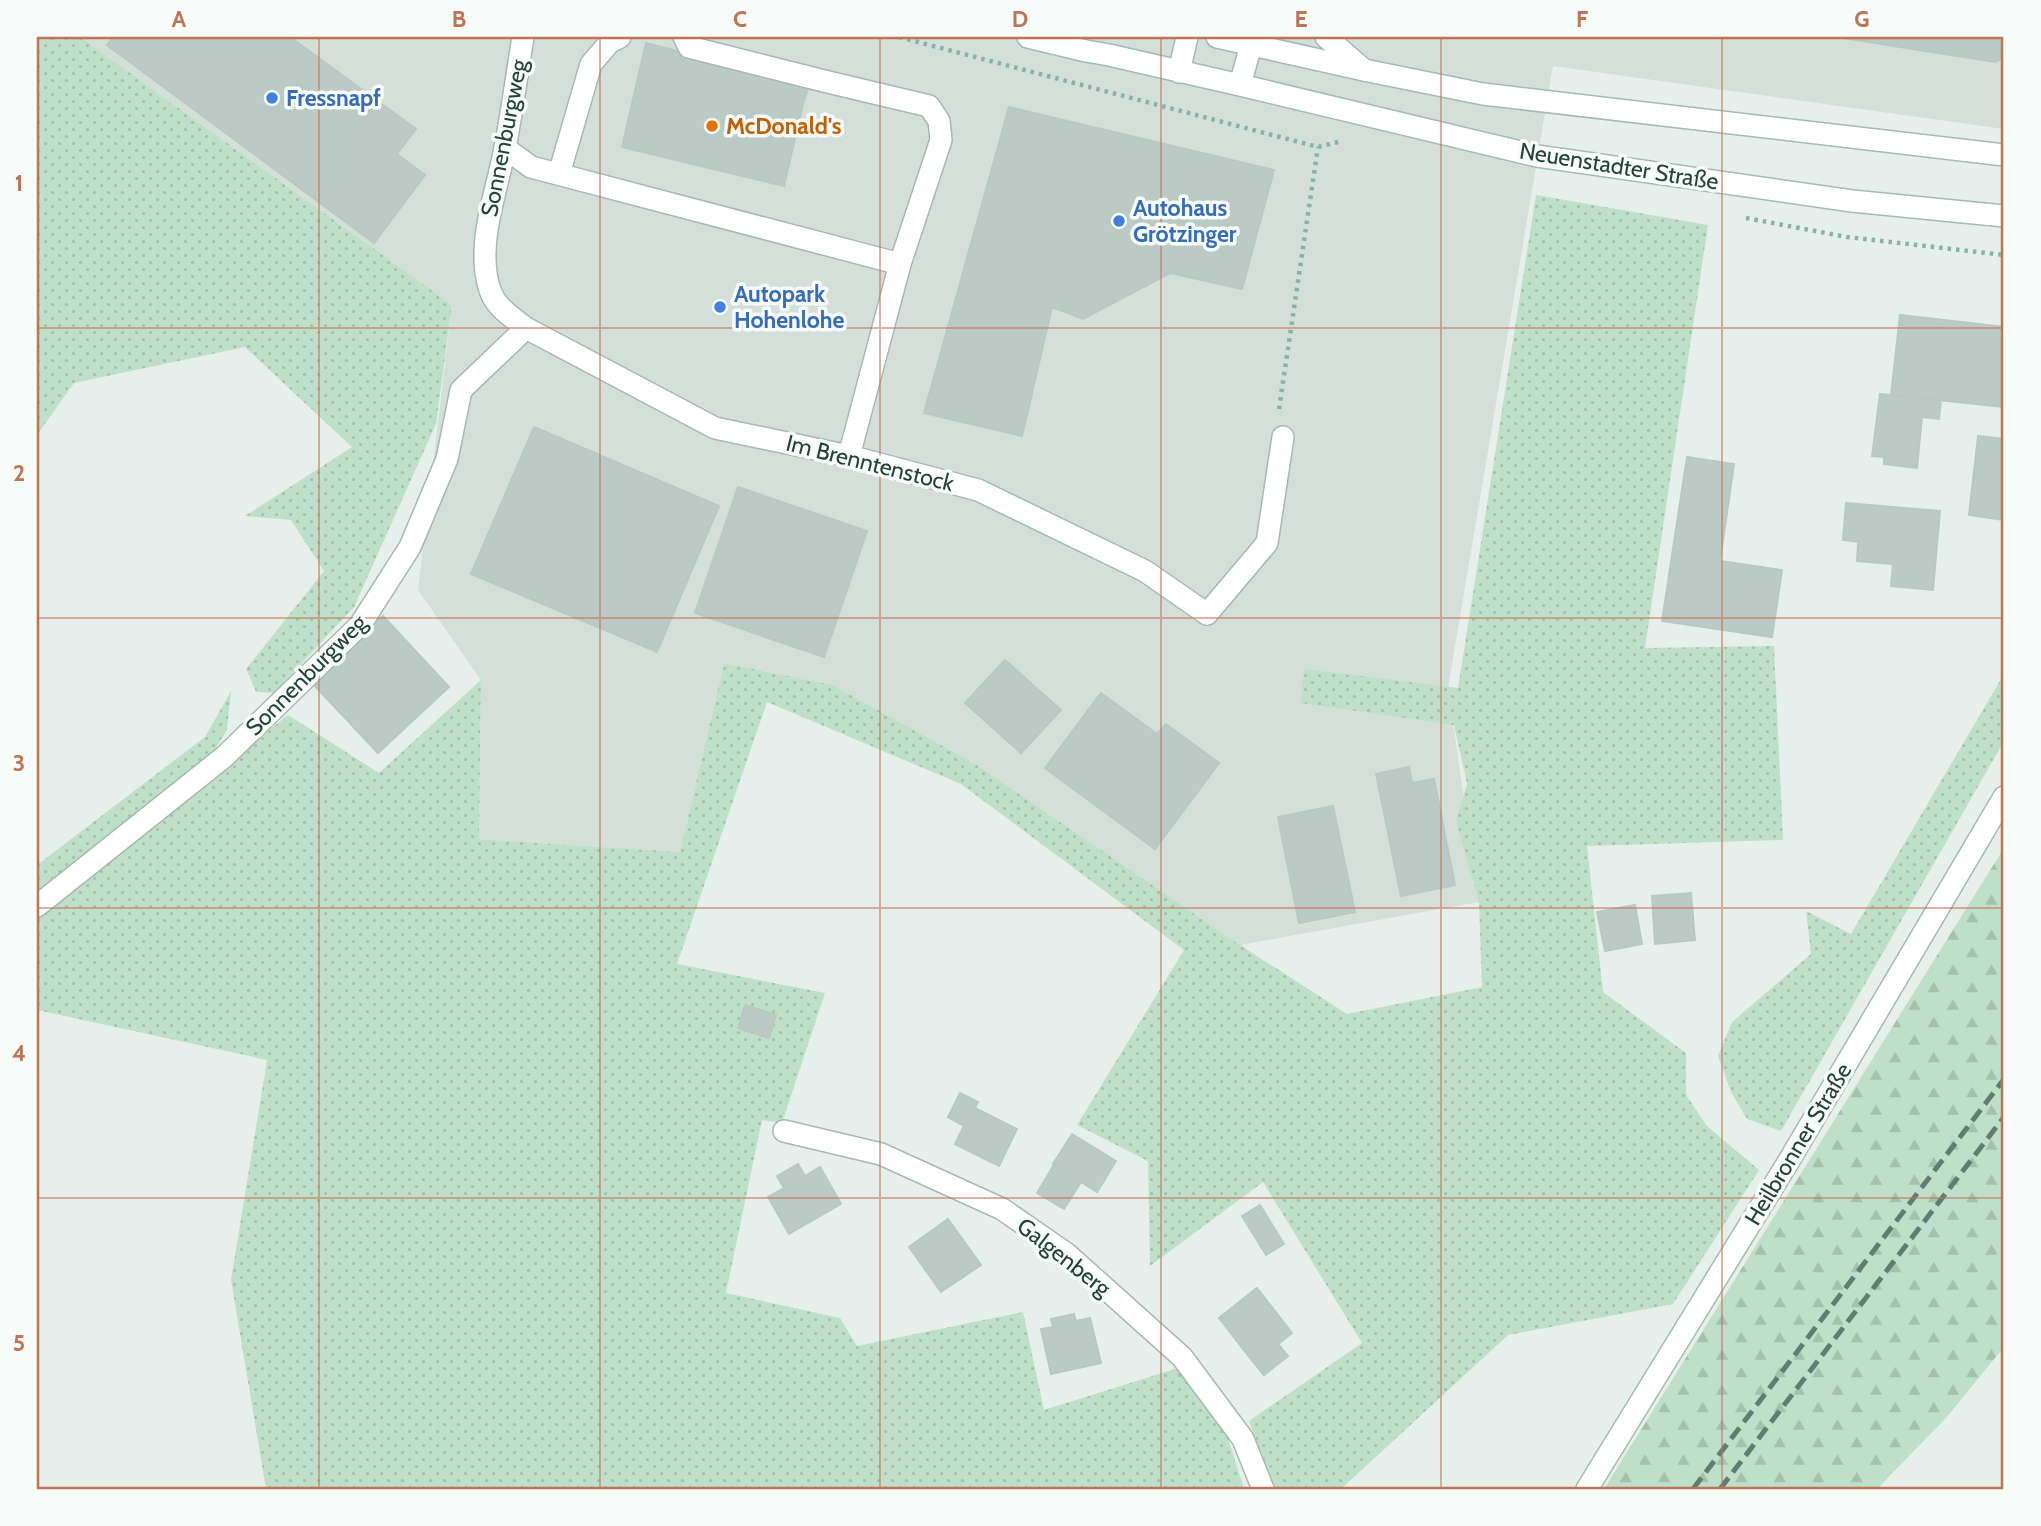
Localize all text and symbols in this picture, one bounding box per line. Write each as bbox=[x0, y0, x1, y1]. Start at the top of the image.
text: A bbox=[172, 5, 187, 33]
text: B bbox=[452, 5, 466, 33]
text: C bbox=[733, 5, 747, 33]
text: D bbox=[1012, 5, 1028, 33]
text: E bbox=[1294, 5, 1308, 33]
text: F bbox=[1576, 5, 1588, 33]
text: G bbox=[1854, 5, 1870, 33]
street label: Sonnenburgweg bbox=[475, 56, 533, 219]
place label: Fressnapf bbox=[286, 84, 381, 112]
marker: Fressnapf bbox=[264, 90, 280, 106]
place label: McDonald's bbox=[726, 112, 842, 140]
marker: McDonald's bbox=[704, 118, 720, 134]
street label: Neuenstadter Straße bbox=[1517, 136, 1721, 196]
text: 1 bbox=[15, 169, 23, 197]
place label: Autohaus Grötzinger bbox=[1133, 194, 1237, 248]
marker: Autohaus Grötzinger bbox=[1111, 213, 1127, 229]
place label: Autopark Hohenlohe bbox=[734, 280, 845, 334]
marker: Autopark Hohenlohe bbox=[712, 299, 728, 315]
street label: Im Brenntenstock bbox=[783, 429, 957, 498]
text: 2 bbox=[13, 459, 25, 487]
street label: Sonnenburgweg bbox=[240, 608, 373, 741]
text: 3 bbox=[13, 749, 25, 777]
text: 4 bbox=[12, 1039, 26, 1067]
street label: Heilbronner Straße bbox=[1739, 1058, 1858, 1230]
street label: Galgenberg bbox=[1012, 1212, 1117, 1303]
text: 5 bbox=[13, 1329, 25, 1357]

